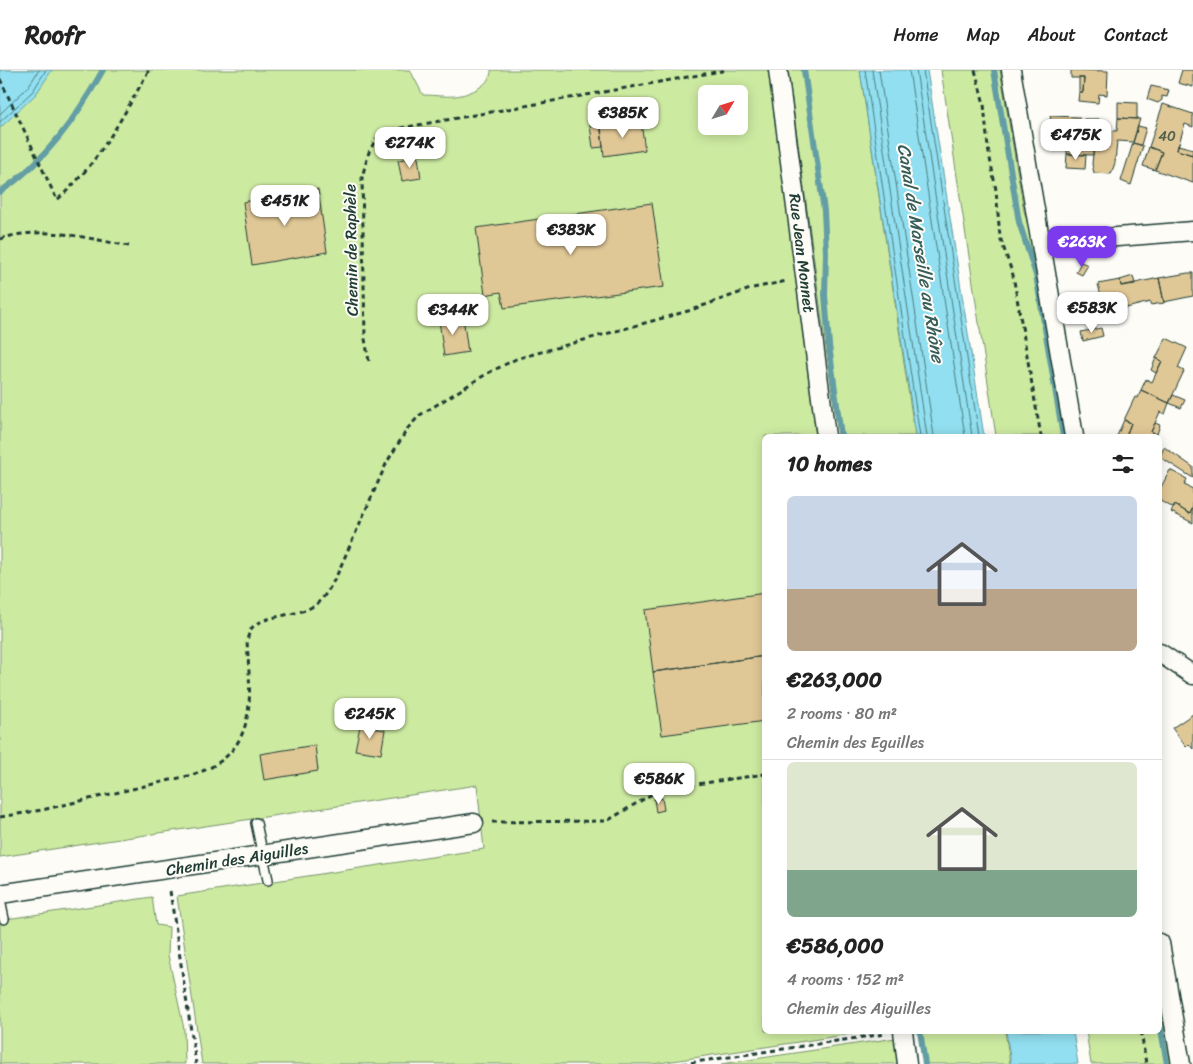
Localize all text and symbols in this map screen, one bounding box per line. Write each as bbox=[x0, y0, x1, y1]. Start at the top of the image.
text: Roofr bbox=[25, 14, 84, 56]
text: Home bbox=[894, 19, 939, 51]
text: Map bbox=[967, 19, 1000, 51]
text: About bbox=[1028, 19, 1076, 51]
text: Contact bbox=[1104, 19, 1168, 51]
north arrow bbox=[698, 85, 748, 135]
map controls bbox=[698, 85, 748, 135]
pin: €385K bbox=[588, 97, 658, 139]
text: €385K bbox=[599, 98, 647, 127]
pin: €475K bbox=[1041, 118, 1111, 161]
text: €475K bbox=[1051, 120, 1101, 149]
house number: 40 bbox=[1158, 124, 1176, 149]
pin: €274K bbox=[375, 126, 445, 169]
text: €274K bbox=[386, 128, 434, 157]
water label: Canal de Marseille au Rhône bbox=[888, 141, 954, 366]
pin: €451K bbox=[250, 184, 320, 227]
street label: Chemin de Raphèle bbox=[335, 184, 367, 316]
text: €451K bbox=[262, 186, 309, 215]
street label: Rue Jean Monnet bbox=[780, 192, 824, 314]
pin: €383K bbox=[536, 214, 606, 256]
text: €383K bbox=[547, 215, 595, 244]
pin: €263K bbox=[1047, 226, 1117, 268]
text: €263K bbox=[1058, 227, 1106, 256]
pin: €583K bbox=[1057, 292, 1127, 334]
text: €583K bbox=[1068, 293, 1116, 322]
pin: €344K bbox=[418, 294, 488, 336]
text: €344K bbox=[428, 295, 478, 324]
text: 10 homes bbox=[787, 445, 872, 483]
icon: filters bbox=[1109, 450, 1137, 478]
icon: home bbox=[917, 529, 1007, 619]
text: €263,000 bbox=[787, 661, 882, 699]
pin: €245K bbox=[335, 698, 405, 740]
text: €245K bbox=[345, 699, 395, 728]
text: 2 rooms · 80 m² bbox=[787, 699, 897, 728]
text: Chemin des Eguilles bbox=[787, 728, 924, 757]
pin: €586K bbox=[624, 762, 694, 805]
text: €586K bbox=[635, 764, 683, 793]
icon: home bbox=[917, 794, 1007, 884]
street label: Chemin des Aiguilles bbox=[164, 833, 311, 885]
text: €586,000 bbox=[787, 927, 884, 965]
text: 4 rooms · 152 m² bbox=[787, 965, 904, 994]
text: Chemin des Aiguilles bbox=[787, 994, 931, 1023]

